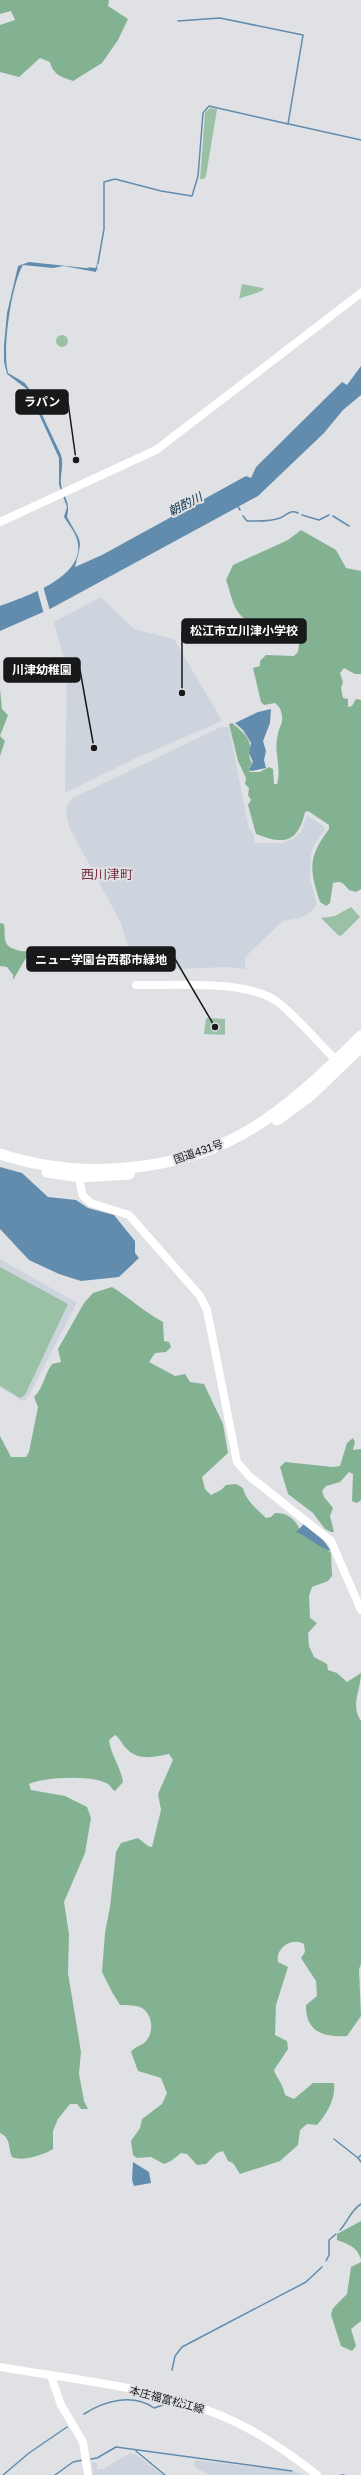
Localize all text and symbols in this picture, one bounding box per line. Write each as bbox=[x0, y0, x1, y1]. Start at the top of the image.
callout: ラパン bbox=[16, 390, 68, 414]
text: ラパン bbox=[24, 394, 60, 409]
water label: 朝酌川 bbox=[166, 488, 206, 519]
callout: 松江市立川津小学校 bbox=[182, 619, 306, 643]
text: 松江市立川津小学校 bbox=[190, 623, 298, 638]
callout: 川津幼稚園 bbox=[4, 658, 80, 682]
text: 川津幼稚園 bbox=[12, 662, 72, 677]
district label: 西川津町 bbox=[81, 866, 133, 882]
callout: ニュー学園台西都市緑地 bbox=[27, 947, 175, 971]
text: ニュー学園台西都市緑地 bbox=[35, 952, 167, 967]
street label: 国道431号 bbox=[172, 1136, 224, 1166]
street label: 本庄福富松江線 bbox=[128, 2383, 206, 2415]

